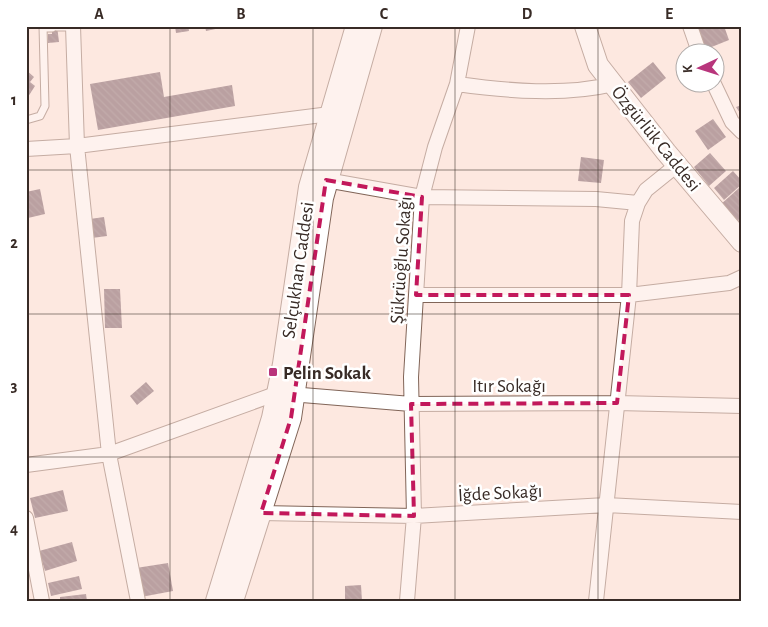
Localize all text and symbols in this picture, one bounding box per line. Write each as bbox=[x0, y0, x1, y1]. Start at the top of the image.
text: A bbox=[94, 6, 104, 22]
text: B bbox=[236, 6, 246, 22]
text: C bbox=[380, 6, 389, 22]
text: D bbox=[522, 6, 533, 22]
text: E bbox=[665, 6, 673, 22]
north arrow bbox=[676, 42, 726, 92]
text: K bbox=[681, 63, 695, 73]
street label: Özgürlük Caddesi bbox=[608, 82, 705, 195]
text: 1 bbox=[11, 92, 17, 108]
street label: Şükrüoğlu Sokağı bbox=[388, 196, 415, 325]
street label: Selçukhan Caddesi bbox=[279, 201, 317, 340]
text: 2 bbox=[10, 235, 18, 251]
place label: Pelin Sokak bbox=[283, 364, 371, 383]
marker: Pelin Sokak bbox=[267, 366, 279, 378]
street label: Itır Sokağı bbox=[472, 377, 546, 396]
text: 3 bbox=[11, 378, 18, 394]
street label: İğde Sokağı bbox=[457, 481, 543, 505]
text: 4 bbox=[10, 521, 18, 537]

